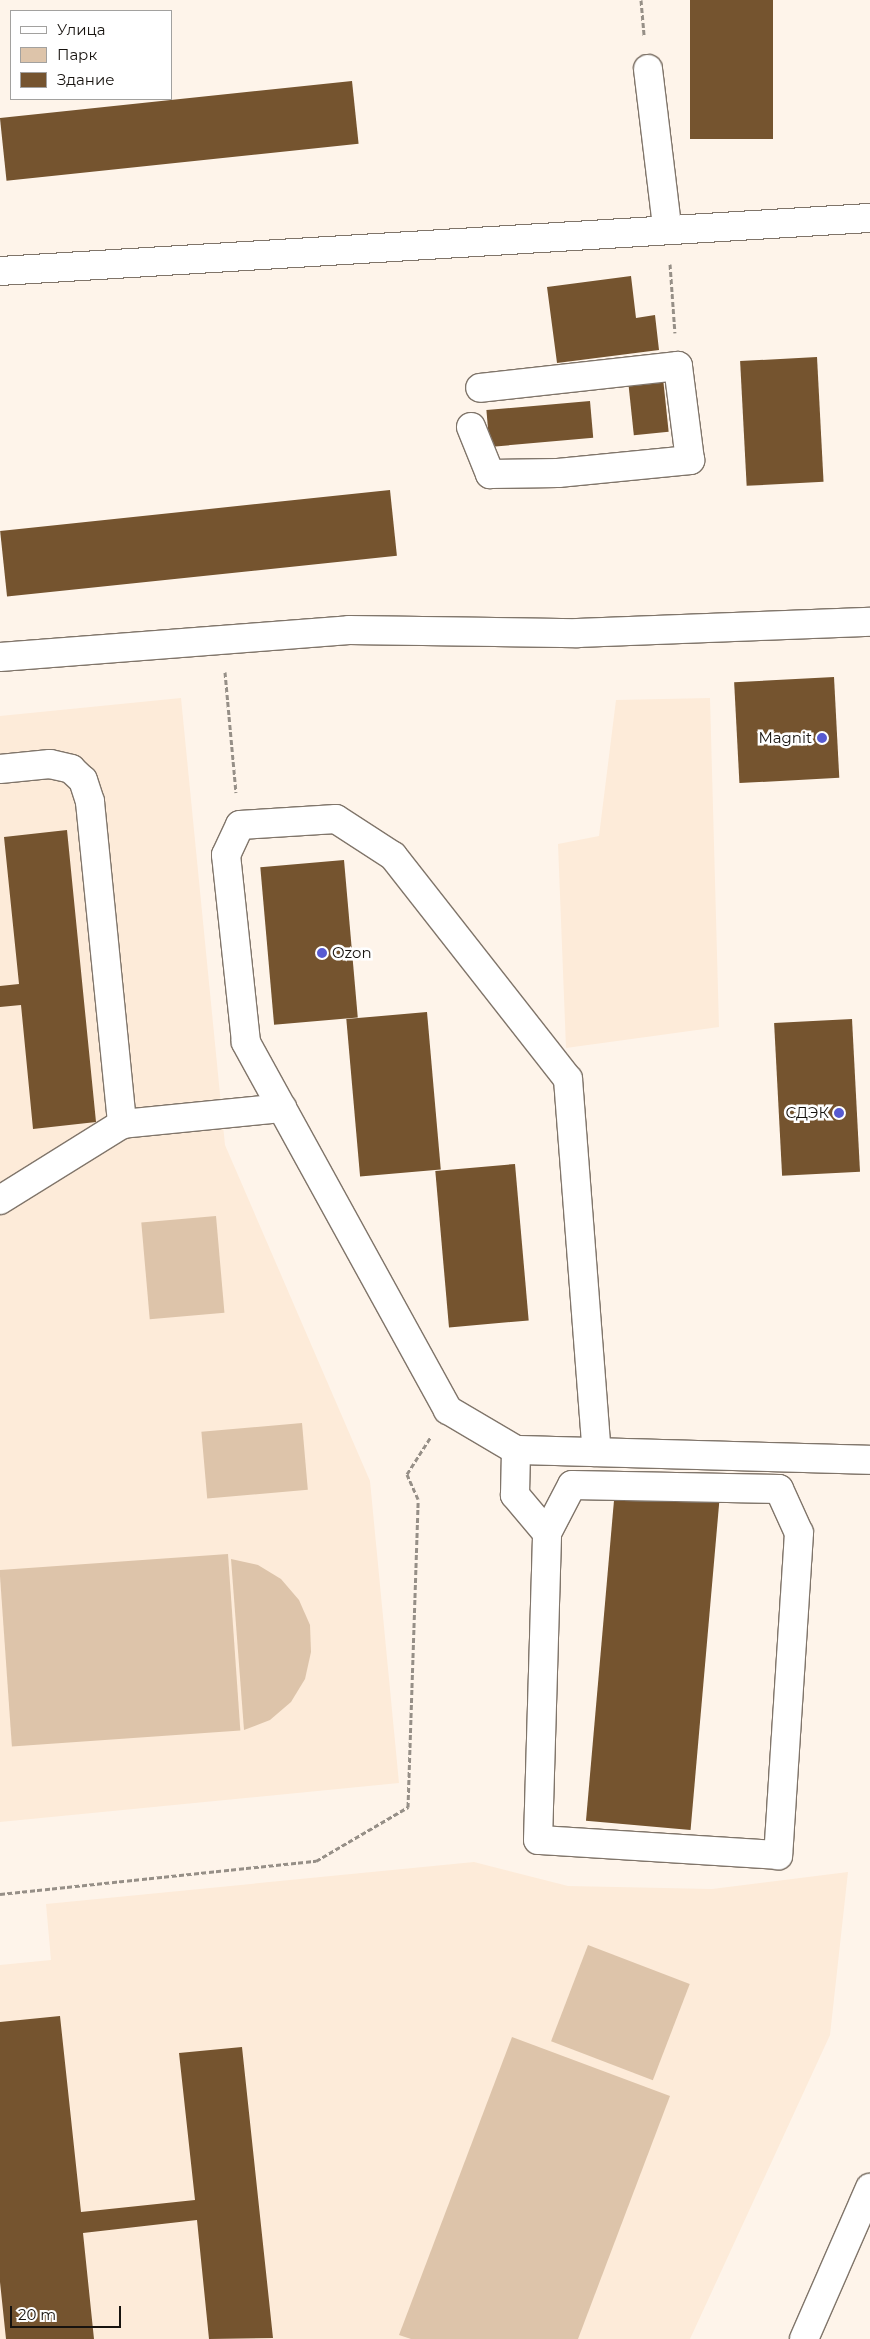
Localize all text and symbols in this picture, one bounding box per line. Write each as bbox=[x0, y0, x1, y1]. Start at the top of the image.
legend bbox=[10, 10, 172, 100]
text: Улица bbox=[57, 20, 105, 39]
text: Парк bbox=[57, 45, 97, 64]
text: Здание bbox=[57, 70, 115, 89]
place label: Magnit bbox=[758, 729, 812, 747]
marker: Magnit bbox=[816, 732, 828, 744]
place label: Ozon bbox=[332, 944, 372, 962]
marker: Ozon bbox=[316, 947, 328, 959]
place label: СДЭК bbox=[786, 1104, 829, 1122]
marker: СДЭК bbox=[833, 1107, 845, 1119]
scale bar bbox=[12, 2296, 124, 2328]
text: 20 m bbox=[18, 2305, 56, 2324]

